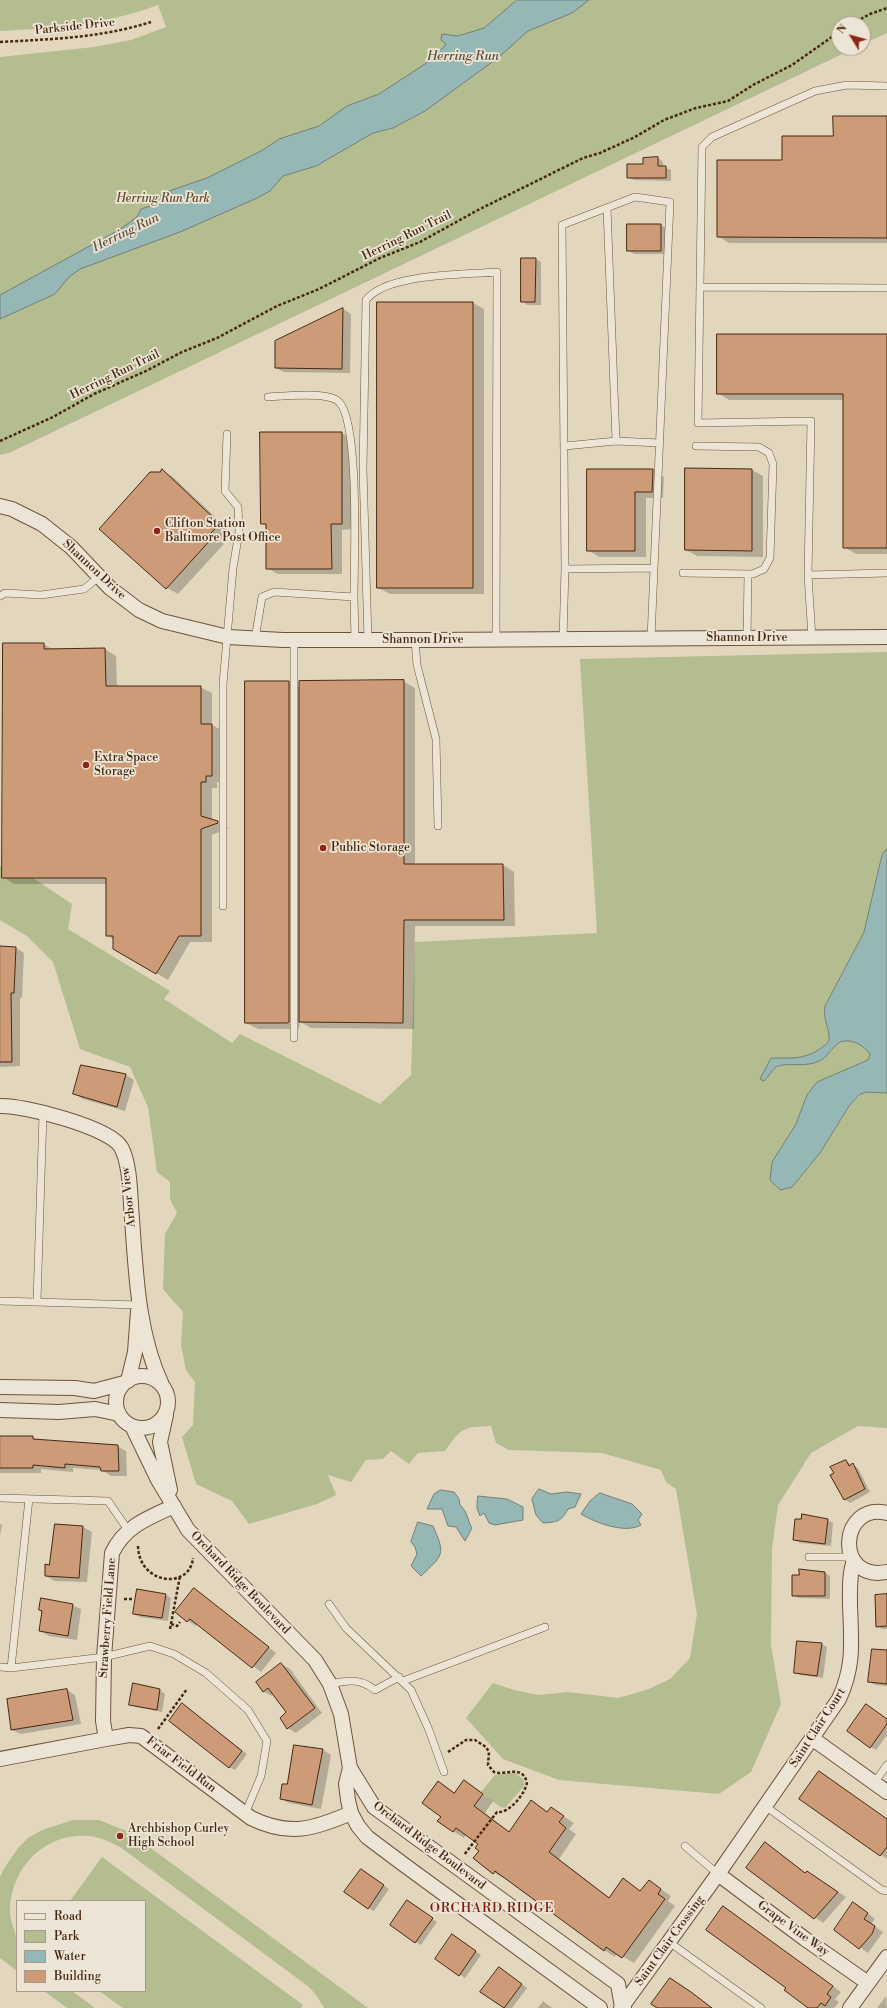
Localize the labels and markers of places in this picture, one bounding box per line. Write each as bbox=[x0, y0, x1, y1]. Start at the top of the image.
place label: Clifton Station Baltimore Post Office bbox=[165, 517, 281, 545]
marker: Clifton Station Baltimore Post Office bbox=[152, 526, 162, 536]
place label: Extra Space Storage bbox=[94, 751, 158, 779]
marker: Extra Space Storage bbox=[81, 760, 91, 770]
place label: Public Storage bbox=[331, 841, 410, 855]
marker: Public Storage bbox=[318, 843, 328, 853]
place label: Archbishop Curley High School bbox=[128, 1822, 229, 1850]
marker: Archbishop Curley High School bbox=[115, 1831, 125, 1841]

